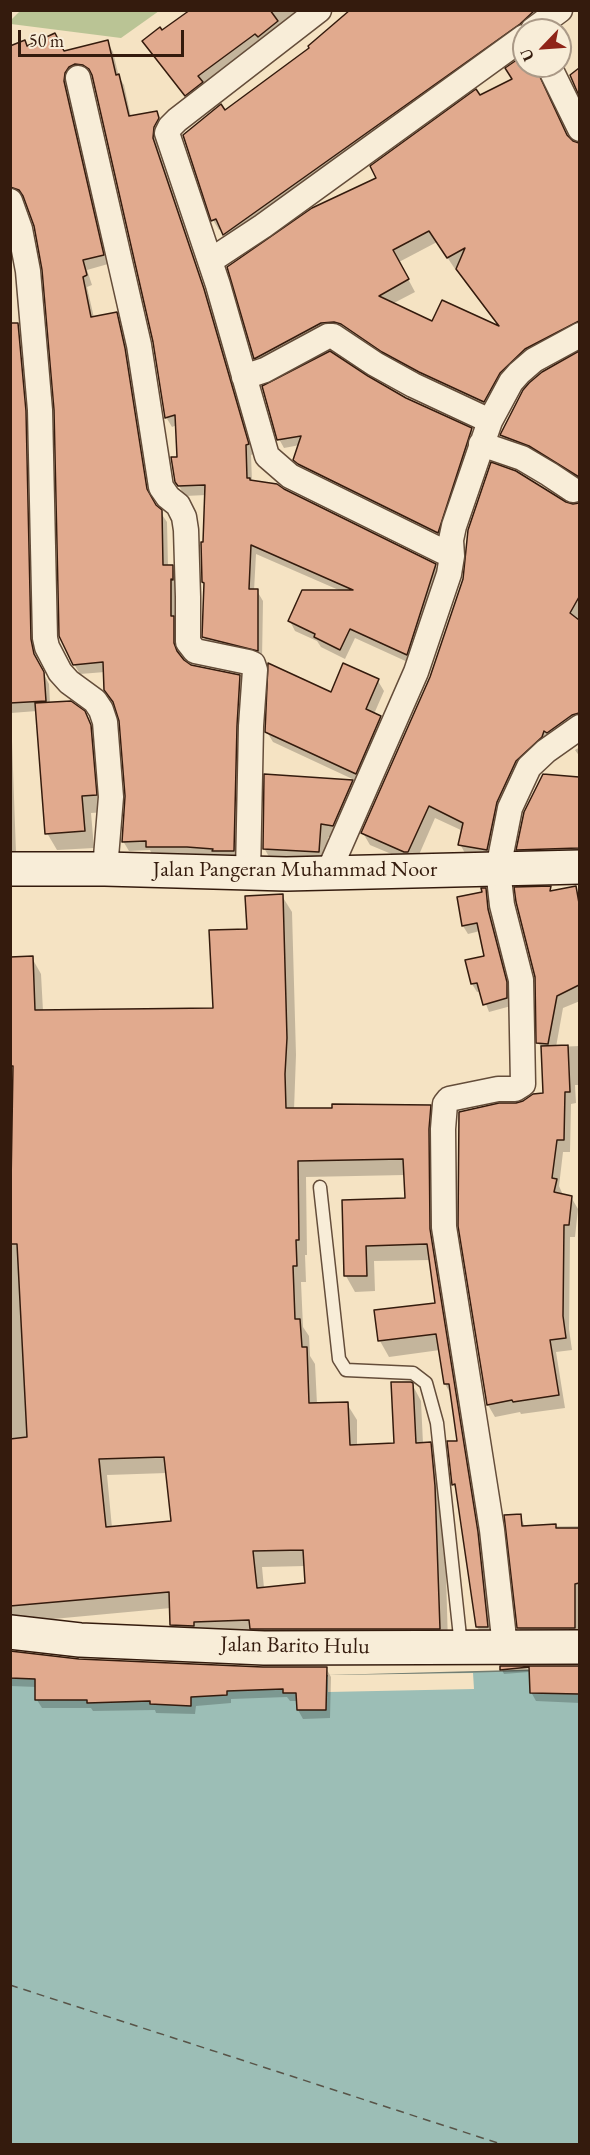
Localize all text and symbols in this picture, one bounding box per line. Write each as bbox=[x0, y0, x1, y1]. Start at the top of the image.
scale bar bbox=[21, 18, 188, 56]
north arrow bbox=[512, 18, 572, 78]
text: 50 m bbox=[29, 29, 64, 52]
text: U bbox=[515, 45, 539, 65]
street label: Jalan Pangeran Muhammad Noor bbox=[153, 857, 437, 883]
street label: Jalan Barito Hulu bbox=[220, 1631, 370, 1661]

